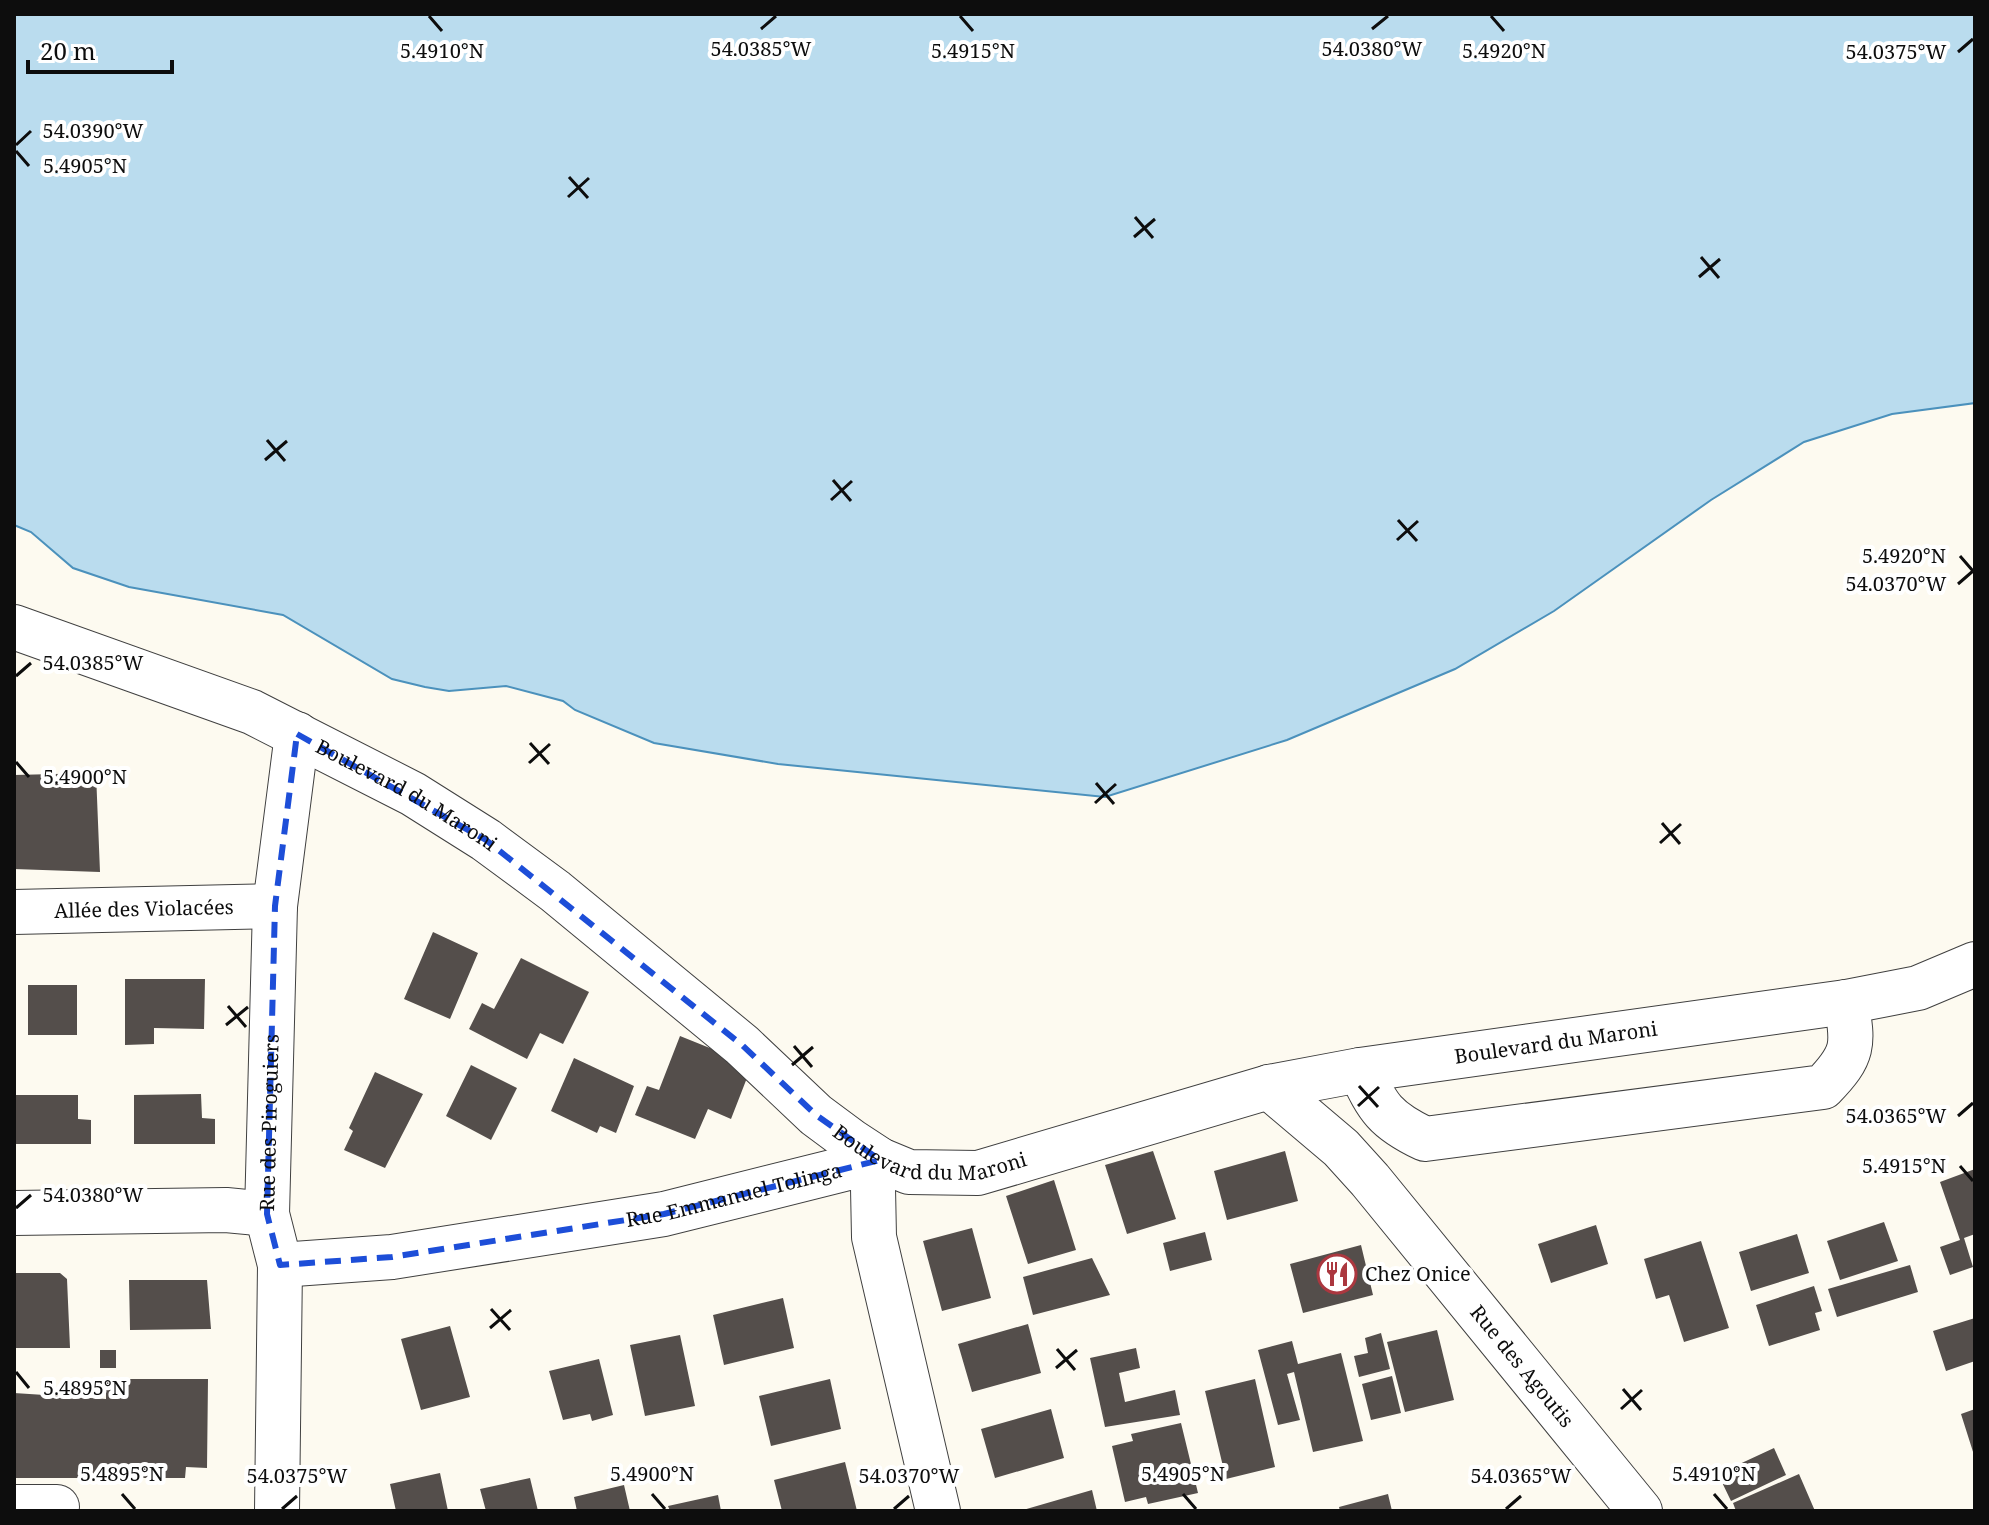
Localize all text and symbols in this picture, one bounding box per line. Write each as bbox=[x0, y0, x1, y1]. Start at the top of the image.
scale bar bbox=[28, 24, 172, 74]
text: 20 m bbox=[40, 34, 96, 67]
text: 54.0385°W bbox=[710, 35, 812, 62]
text: 54.0380°W bbox=[1321, 35, 1423, 62]
text: 5.4910°N bbox=[400, 37, 484, 64]
text: 5.4915°N bbox=[931, 37, 1015, 64]
text: 5.4920°N bbox=[1462, 37, 1546, 64]
text: 54.0375°W bbox=[1845, 38, 1947, 65]
text: 54.0390°W bbox=[42, 117, 144, 144]
text: 5.4905°N bbox=[43, 152, 127, 179]
text: 5.4920°N bbox=[1862, 542, 1946, 569]
text: 54.0370°W bbox=[1845, 570, 1947, 597]
text: 54.0385°W bbox=[42, 649, 144, 676]
street label: Boulevard du Maroni bbox=[311, 733, 503, 857]
text: 5.4900°N bbox=[43, 763, 127, 790]
street label: Allée des Violacées bbox=[54, 893, 234, 924]
street label: Boulevard du Maroni bbox=[1453, 1014, 1659, 1070]
street label: Rue des Piroguiers bbox=[253, 1034, 285, 1212]
text: 54.0365°W bbox=[1845, 1102, 1947, 1129]
street label: Boulevard du Maroni bbox=[828, 1118, 1030, 1186]
text: 5.4915°N bbox=[1862, 1152, 1946, 1179]
street label: Rue Emmanuel Tolinga bbox=[624, 1156, 845, 1233]
text: 54.0380°W bbox=[42, 1181, 144, 1208]
restaurant icon: Chez Onice bbox=[1316, 1253, 1358, 1295]
place label: Chez Onice bbox=[1365, 1260, 1471, 1287]
street label: Rue des Agoutis bbox=[1464, 1299, 1580, 1433]
text: 5.4895°N bbox=[43, 1374, 127, 1401]
text: 5.4895°N bbox=[80, 1460, 164, 1487]
text: 5.4900°N bbox=[610, 1460, 694, 1487]
text: 5.4905°N bbox=[1141, 1460, 1225, 1487]
text: 5.4910°N bbox=[1672, 1460, 1756, 1487]
text: 54.0375°W bbox=[246, 1462, 348, 1489]
text: 54.0370°W bbox=[858, 1462, 960, 1489]
text: 54.0365°W bbox=[1470, 1462, 1572, 1489]

